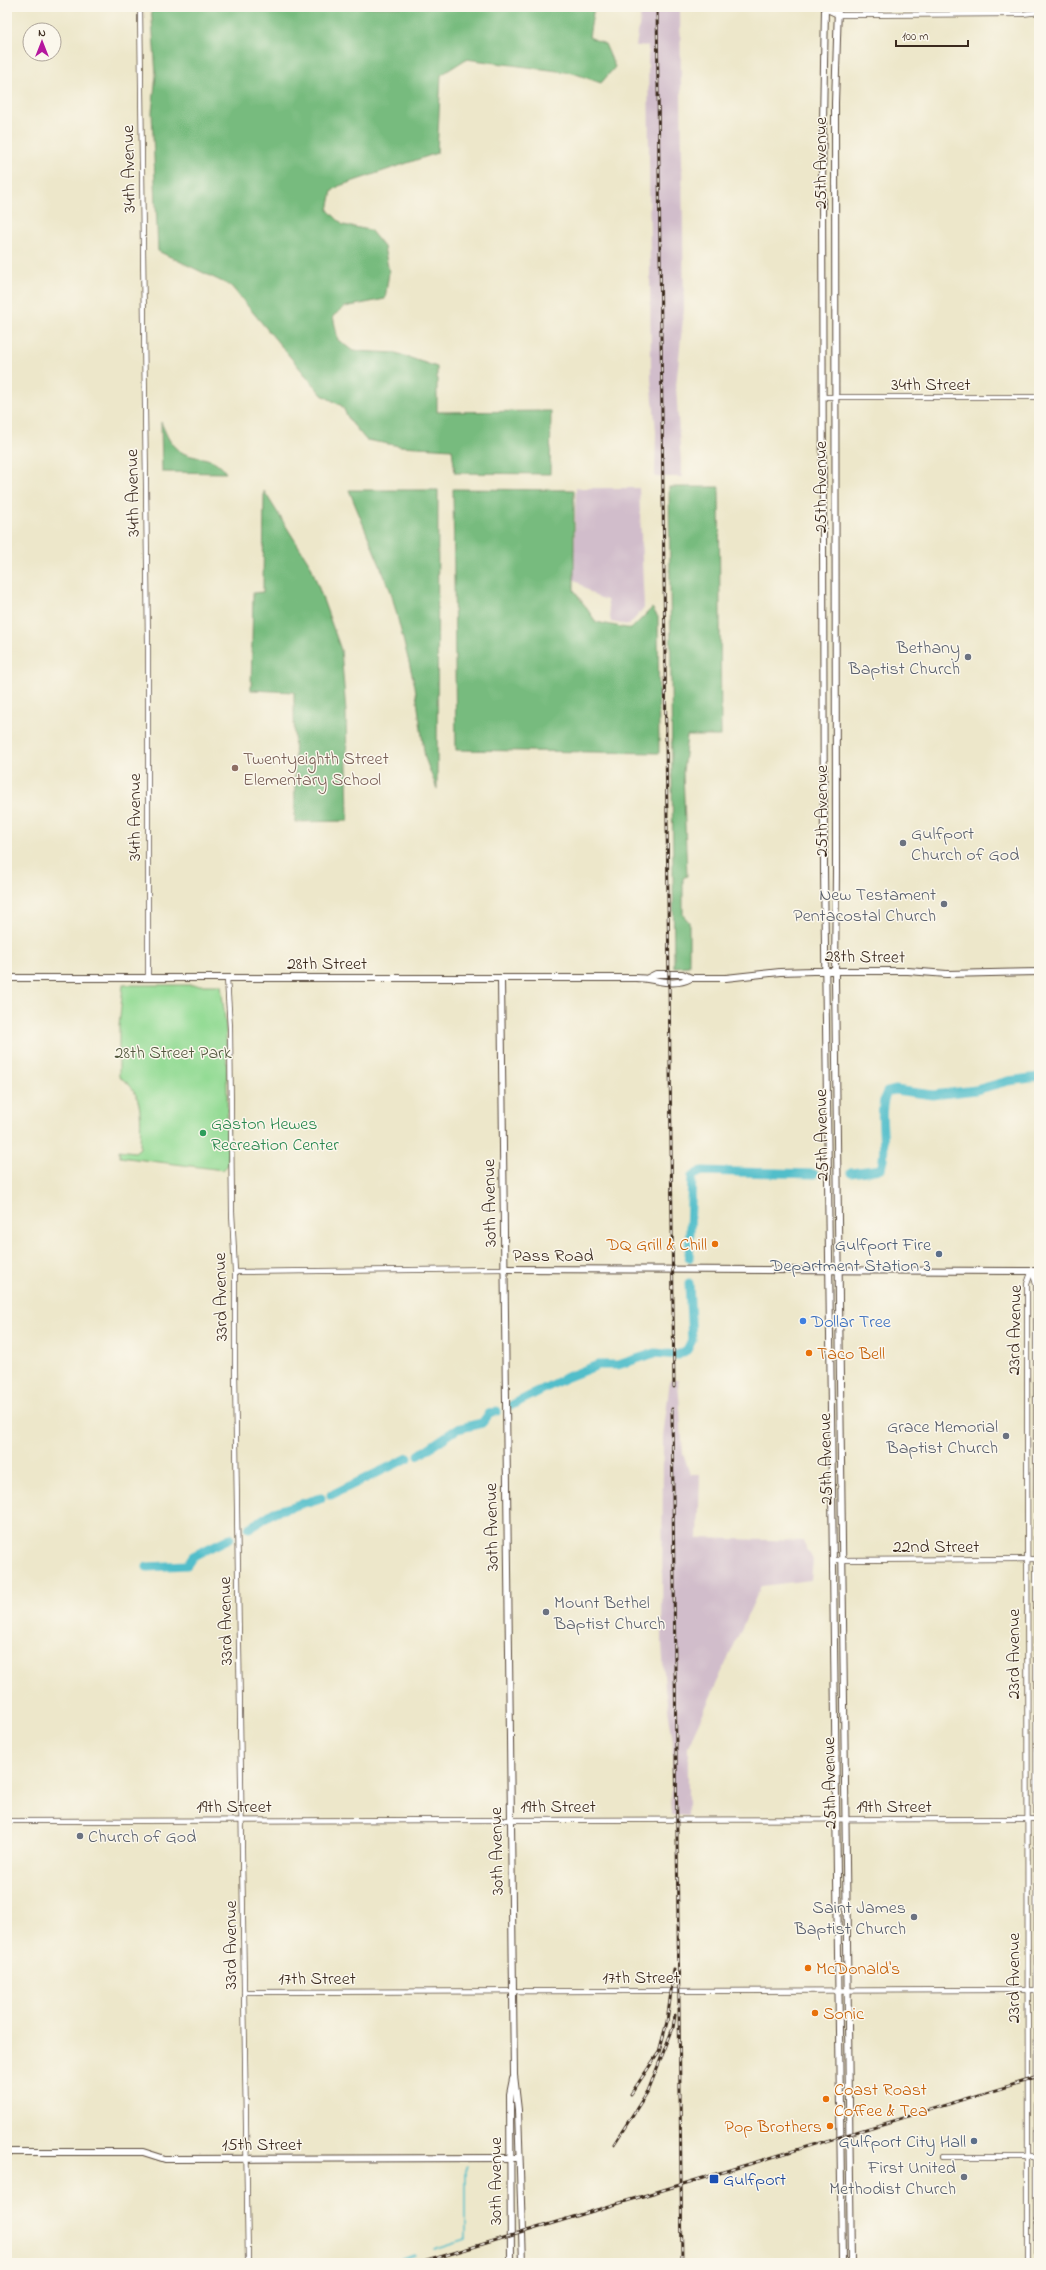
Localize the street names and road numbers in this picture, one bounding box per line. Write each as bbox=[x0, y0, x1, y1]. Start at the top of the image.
street label: 25th Avenue bbox=[809, 116, 835, 209]
street label: 34th Avenue bbox=[116, 124, 144, 213]
street label: 34th Street bbox=[891, 373, 971, 399]
street label: 25th Avenue bbox=[809, 440, 835, 533]
street label: 34th Avenue bbox=[120, 448, 148, 537]
street label: 25th Avenue bbox=[810, 764, 836, 857]
street label: 34th Avenue bbox=[123, 772, 149, 861]
street label: 28th Street bbox=[825, 944, 905, 972]
street label: 28th Street bbox=[287, 952, 367, 978]
street label: 25th Avenue bbox=[809, 1088, 837, 1181]
street label: 30th Avenue bbox=[477, 1158, 505, 1247]
street label: Pass Road bbox=[512, 1244, 594, 1270]
street label: 33rd Avenue bbox=[208, 1251, 236, 1342]
street label: 23rd Avenue bbox=[1002, 1284, 1030, 1375]
street label: 25th Avenue bbox=[813, 1412, 841, 1505]
street label: 30th Avenue bbox=[479, 1482, 507, 1571]
street label: 22nd Street bbox=[893, 1535, 979, 1561]
street label: 33rd Avenue bbox=[213, 1575, 241, 1666]
street label: 23rd Avenue bbox=[1002, 1608, 1028, 1699]
street label: 25th Avenue bbox=[817, 1736, 845, 1829]
street label: 19th Street bbox=[196, 1795, 272, 1821]
street label: 19th Street bbox=[520, 1795, 596, 1821]
street label: 19th Street bbox=[856, 1795, 932, 1821]
street label: 30th Avenue bbox=[484, 1806, 512, 1895]
street label: 33rd Avenue bbox=[219, 1900, 245, 1989]
street label: 23rd Avenue bbox=[1002, 1932, 1028, 2023]
street label: 17th Street bbox=[602, 1966, 680, 1992]
street label: 17th Street bbox=[278, 1967, 356, 1993]
street label: 15th Street bbox=[222, 2133, 302, 2159]
street label: 30th Avenue bbox=[484, 2136, 510, 2225]

